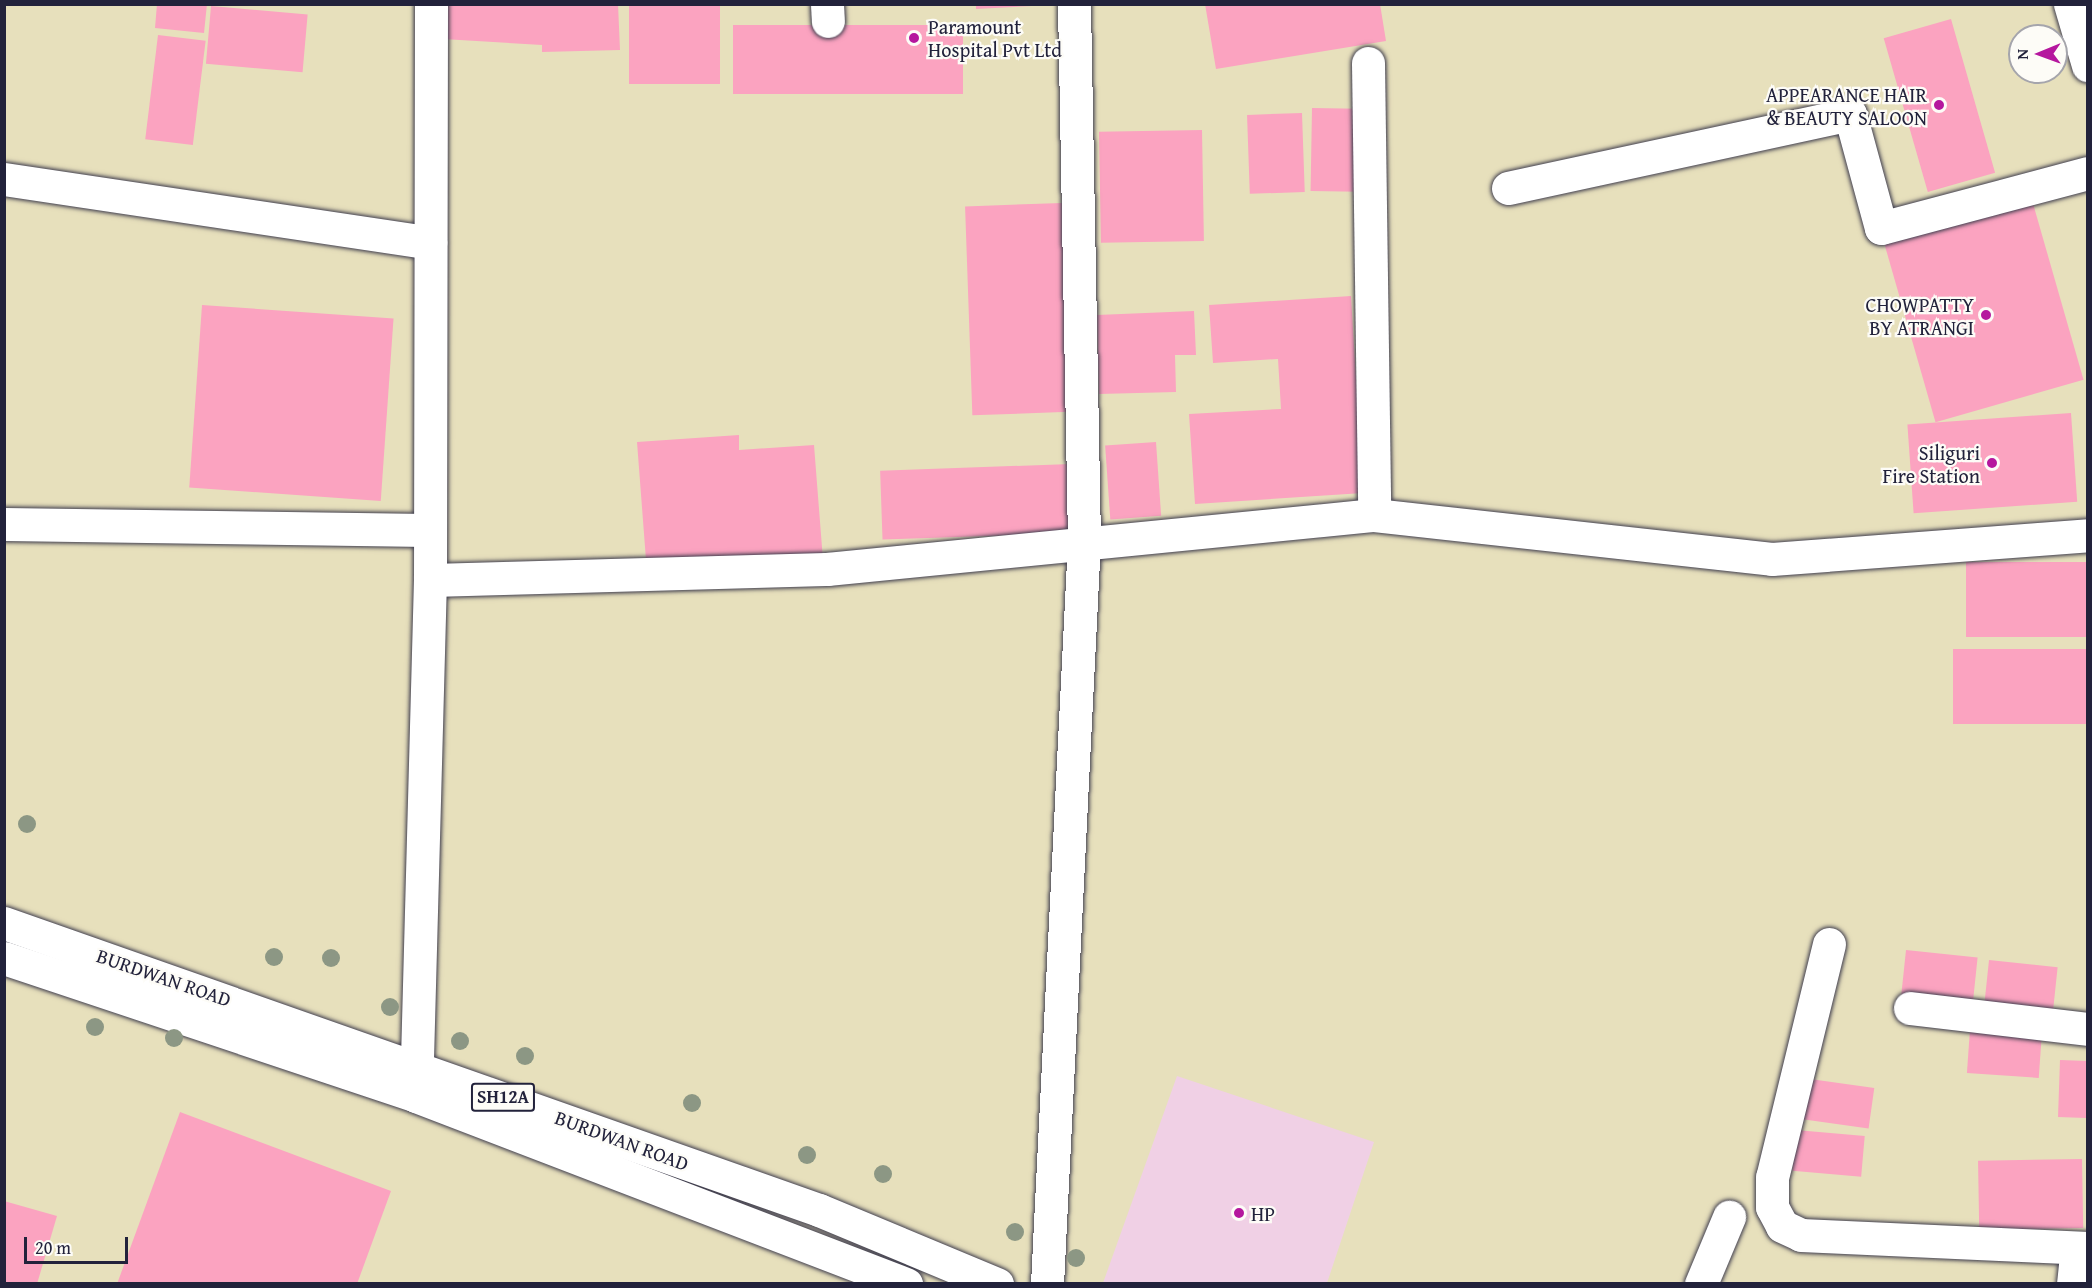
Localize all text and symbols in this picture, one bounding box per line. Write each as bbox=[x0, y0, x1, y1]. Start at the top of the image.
place label: Paramount Hospital Pvt Ltd bbox=[928, 14, 1062, 61]
north arrow bbox=[2008, 24, 2068, 84]
marker: Paramount Hospital Pvt Ltd bbox=[905, 29, 923, 47]
text: N bbox=[2010, 49, 2034, 60]
place label: APPEARANCE HAIR & BEAUTY SALOON bbox=[1766, 82, 1927, 129]
marker: APPEARANCE HAIR & BEAUTY SALOON bbox=[1932, 98, 1946, 112]
place label: CHOWPATTY BY ATRANGI bbox=[1866, 292, 1974, 339]
marker: CHOWPATTY BY ATRANGI bbox=[1979, 308, 1993, 322]
place label: Siliguri Fire Station bbox=[1883, 440, 1980, 487]
marker: Siliguri Fire Station bbox=[1985, 456, 1999, 470]
street label: BURDWAN ROAD bbox=[94, 943, 234, 1011]
road number: SH12A bbox=[470, 1082, 536, 1112]
street label: BURDWAN ROAD bbox=[552, 1105, 692, 1175]
place label: HP bbox=[1251, 1201, 1275, 1225]
marker: HP bbox=[1232, 1206, 1246, 1220]
scale bar bbox=[27, 1225, 130, 1263]
text: 20 m bbox=[35, 1234, 71, 1261]

